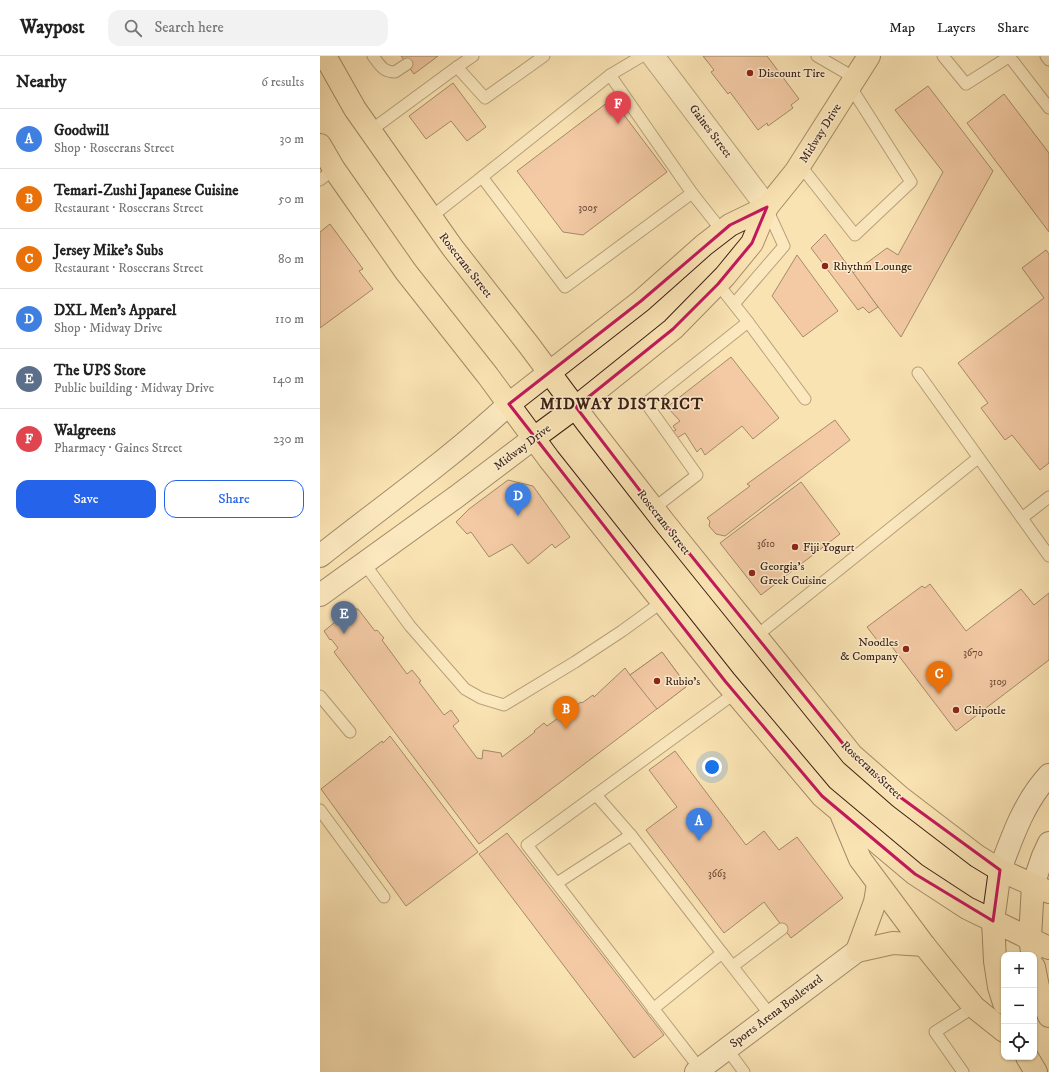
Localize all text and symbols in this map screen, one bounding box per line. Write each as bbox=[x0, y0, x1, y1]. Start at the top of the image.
search box bbox=[108, 10, 388, 46]
text: Waypost bbox=[20, 16, 84, 39]
icon: search bbox=[122, 17, 144, 39]
text: Search here bbox=[154, 18, 224, 37]
text: Map bbox=[889, 19, 915, 37]
text: Layers bbox=[937, 19, 975, 37]
text: Share bbox=[997, 19, 1029, 37]
place label: Discount Tire bbox=[758, 66, 825, 81]
marker: Discount Tire bbox=[745, 68, 755, 78]
text: Nearby bbox=[16, 71, 66, 93]
text: 6 results bbox=[261, 74, 304, 90]
pin: F bbox=[605, 91, 631, 124]
street label: Midway Drive bbox=[796, 101, 845, 166]
street label: Gaines Street bbox=[686, 102, 736, 161]
text: Goodwill bbox=[54, 121, 109, 140]
text: A bbox=[25, 131, 33, 147]
text: 30 m bbox=[280, 131, 304, 147]
text: Shop · Rosecrans Street bbox=[54, 140, 174, 156]
text: Temari-Zushi Japanese Cuisine bbox=[54, 181, 238, 200]
text: B bbox=[25, 191, 33, 207]
text: 50 m bbox=[278, 191, 304, 207]
text: Restaurant · Rosecrans Street bbox=[54, 200, 203, 216]
house number: 3005 bbox=[578, 202, 598, 214]
street label: Rosecrans Street bbox=[435, 230, 496, 301]
text: Jersey Mike's Subs bbox=[54, 241, 163, 260]
text: C bbox=[25, 251, 33, 267]
text: 80 m bbox=[278, 251, 304, 267]
place label: Rhythm Lounge bbox=[833, 259, 912, 274]
text: Restaurant · Rosecrans Street bbox=[54, 260, 203, 276]
marker: Rhythm Lounge bbox=[820, 261, 830, 271]
text: DXL Men's Apparel bbox=[54, 301, 176, 320]
text: D bbox=[24, 311, 34, 327]
text: 110 m bbox=[275, 311, 304, 327]
text: Shop · Midway Drive bbox=[54, 320, 162, 336]
text: The UPS Store bbox=[54, 361, 146, 380]
text: E bbox=[24, 371, 34, 387]
text: 140 m bbox=[272, 371, 304, 387]
text: Public building · Midway Drive bbox=[54, 380, 214, 396]
district label: MIDWAY DISTRICT bbox=[540, 394, 704, 414]
text: Walgreens bbox=[54, 421, 116, 440]
street label: Midway Drive bbox=[491, 421, 554, 474]
text: F bbox=[25, 431, 33, 447]
text: 230 m bbox=[273, 431, 304, 447]
text: Pharmacy · Gaines Street bbox=[54, 440, 182, 456]
button: Save bbox=[16, 480, 156, 518]
button: Share bbox=[164, 480, 304, 518]
pin: D bbox=[505, 483, 531, 516]
street label: Rosecrans Street bbox=[633, 487, 694, 558]
house number: 3610 bbox=[757, 538, 775, 550]
place label: Fiji Yogurt bbox=[803, 540, 855, 555]
marker: Fiji Yogurt bbox=[790, 542, 800, 552]
place label: Georgia’s Greek Cuisine bbox=[760, 559, 827, 588]
marker: Georgia’s Greek Cuisine bbox=[747, 568, 757, 578]
pin: E bbox=[331, 601, 357, 634]
place label: Noodles & Company bbox=[840, 635, 898, 664]
marker: Noodles & Company bbox=[901, 644, 911, 654]
house number: 3670 bbox=[963, 647, 983, 659]
pin: C bbox=[926, 661, 952, 694]
place label: Rubio's bbox=[665, 674, 700, 689]
marker: Rubio's bbox=[652, 676, 662, 686]
house number: 3109 bbox=[989, 676, 1007, 688]
pin: B bbox=[553, 696, 579, 729]
place label: Chipotle bbox=[964, 703, 1006, 718]
marker: Chipotle bbox=[951, 705, 961, 715]
street label: Rosecrans Street bbox=[838, 738, 906, 803]
your location bbox=[702, 757, 722, 777]
pin: A bbox=[686, 808, 712, 841]
house number: 3663 bbox=[708, 868, 726, 880]
map controls bbox=[1001, 952, 1037, 1060]
button: + bbox=[1001, 952, 1037, 988]
street label: Sports Arena Boulevard bbox=[727, 972, 826, 1051]
button: − bbox=[1001, 988, 1037, 1024]
button: locate bbox=[1001, 1024, 1037, 1060]

